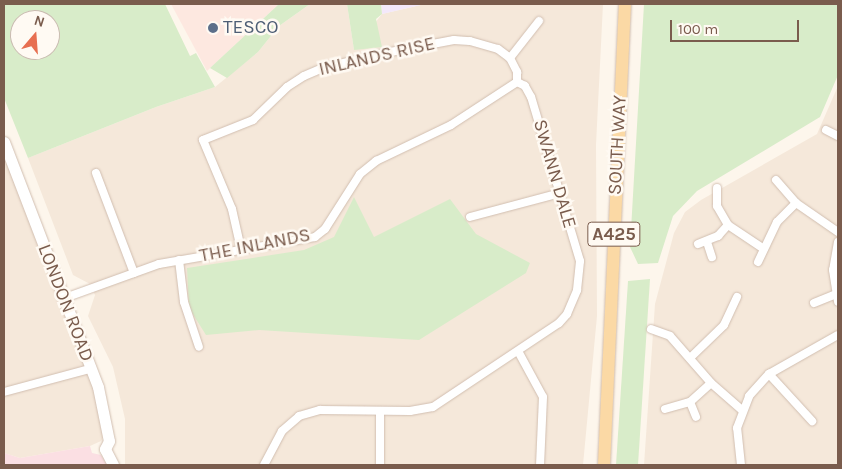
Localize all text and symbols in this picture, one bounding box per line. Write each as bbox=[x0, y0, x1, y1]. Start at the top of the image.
north arrow bbox=[10, 10, 60, 60]
scale bar bbox=[672, 10, 801, 42]
text: N bbox=[32, 12, 47, 31]
place label: TESCO bbox=[223, 17, 279, 39]
text: 100 m bbox=[678, 20, 718, 38]
marker: TESCO bbox=[207, 22, 219, 34]
street label: INLANDS RISE bbox=[317, 33, 437, 81]
street label: SOUTH WAY bbox=[604, 94, 632, 196]
street label: SWANN DALE bbox=[528, 117, 580, 231]
road number: A425 bbox=[586, 218, 642, 250]
street label: THE INLANDS bbox=[198, 224, 312, 268]
street label: LONDON ROAD bbox=[32, 241, 98, 365]

